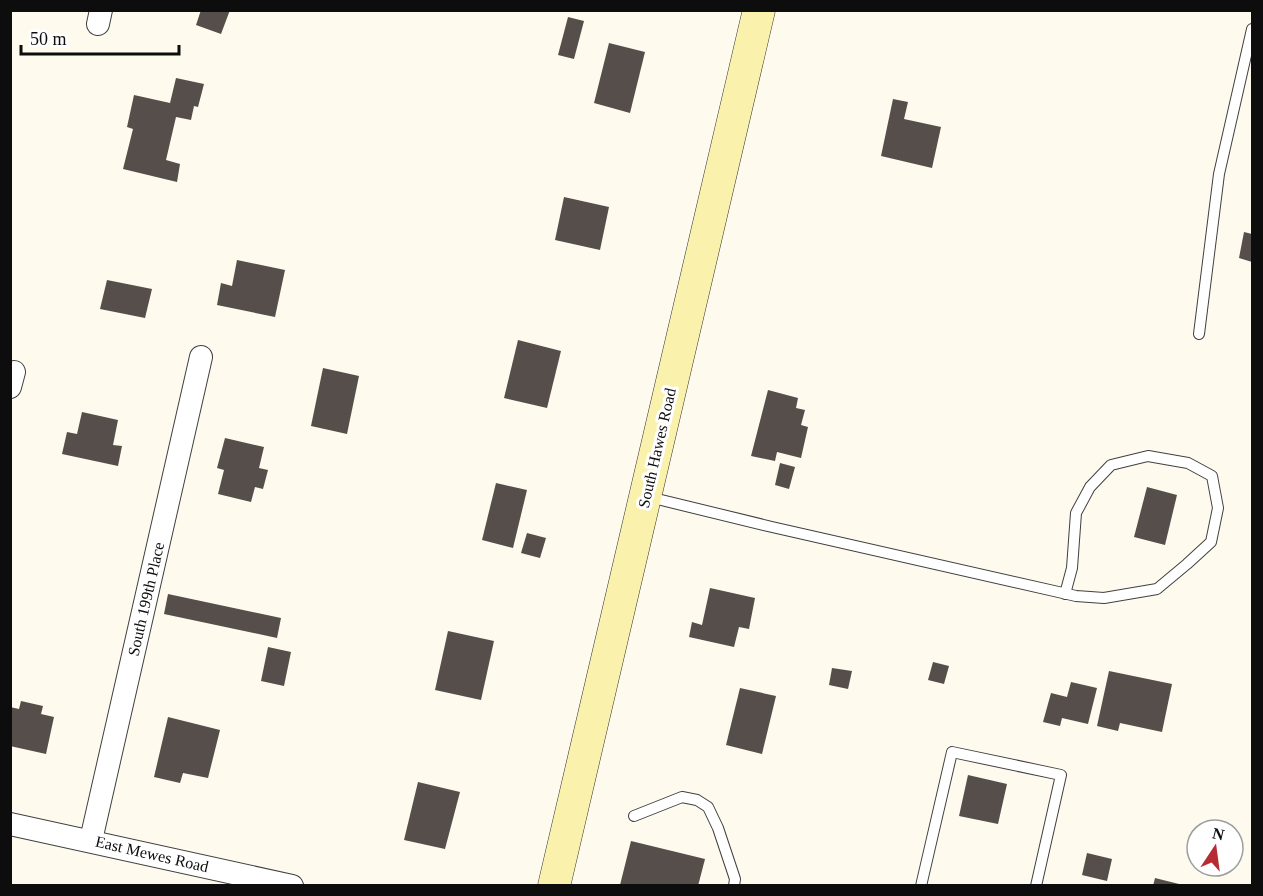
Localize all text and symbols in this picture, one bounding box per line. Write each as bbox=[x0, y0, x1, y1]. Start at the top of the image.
scale bar bbox=[21, 18, 178, 56]
text: 50 m bbox=[30, 29, 67, 49]
street label: South Hawes Road bbox=[635, 386, 679, 510]
street label: South 199th Place bbox=[125, 540, 167, 658]
north arrow bbox=[1185, 818, 1245, 878]
text: N bbox=[1211, 824, 1226, 844]
street label: East Mewes Road bbox=[94, 833, 210, 875]

